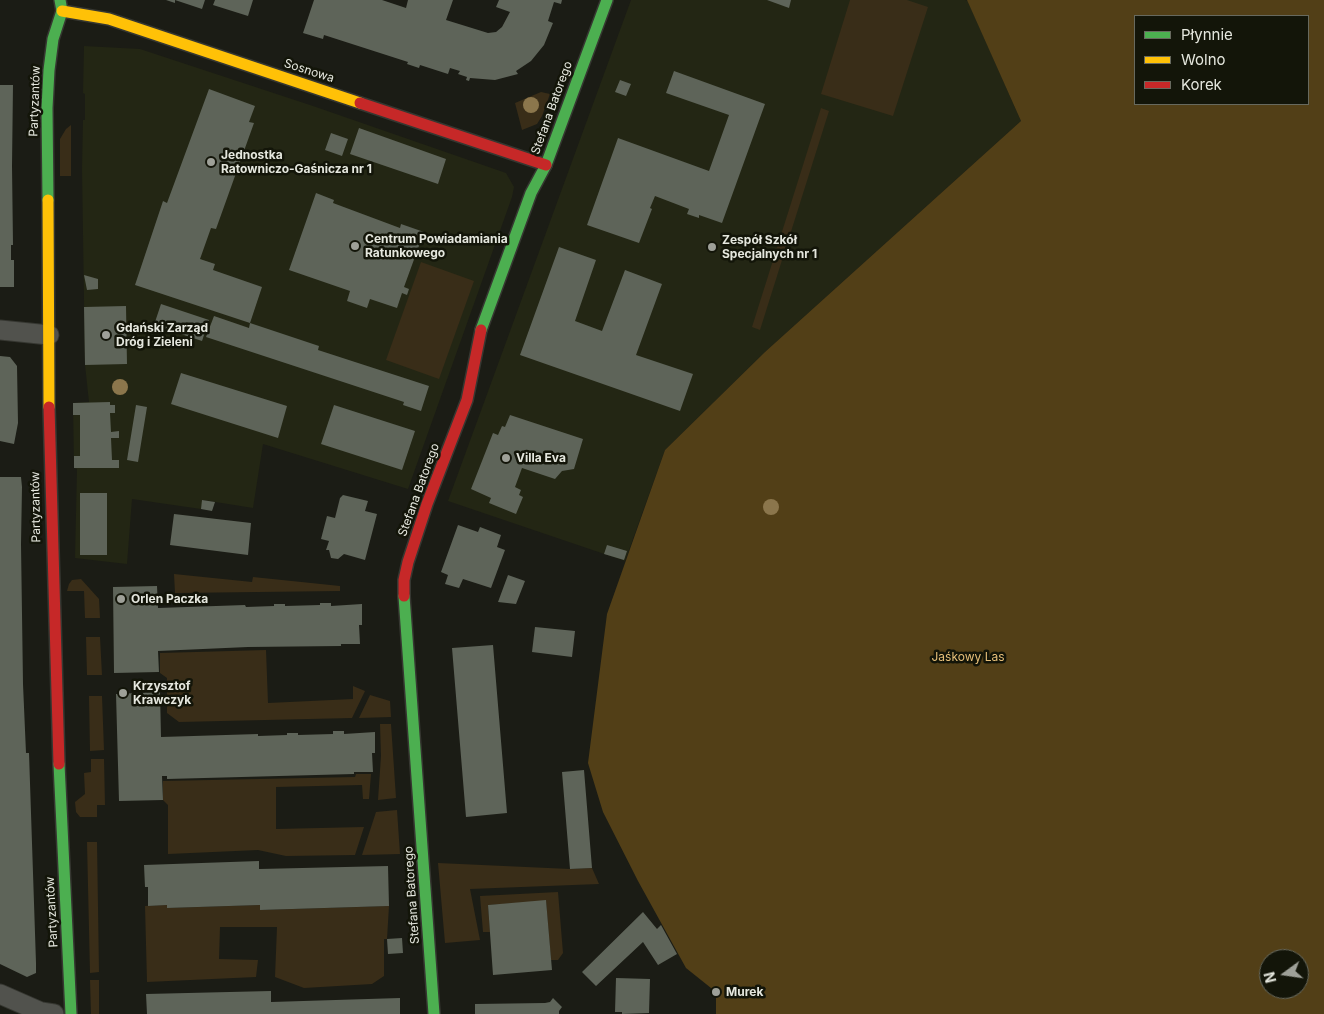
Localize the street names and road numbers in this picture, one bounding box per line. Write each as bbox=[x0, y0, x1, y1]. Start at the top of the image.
street label: Sosnowa bbox=[282, 56, 336, 86]
street label: Stefana Batorego bbox=[528, 59, 576, 157]
street label: Partyzantów bbox=[27, 65, 43, 137]
street label: Stefana Batorego bbox=[395, 441, 443, 539]
street label: Partyzantów bbox=[28, 471, 44, 543]
street label: Stefana Batorego bbox=[401, 846, 423, 944]
street label: Partyzantów bbox=[43, 876, 61, 948]

